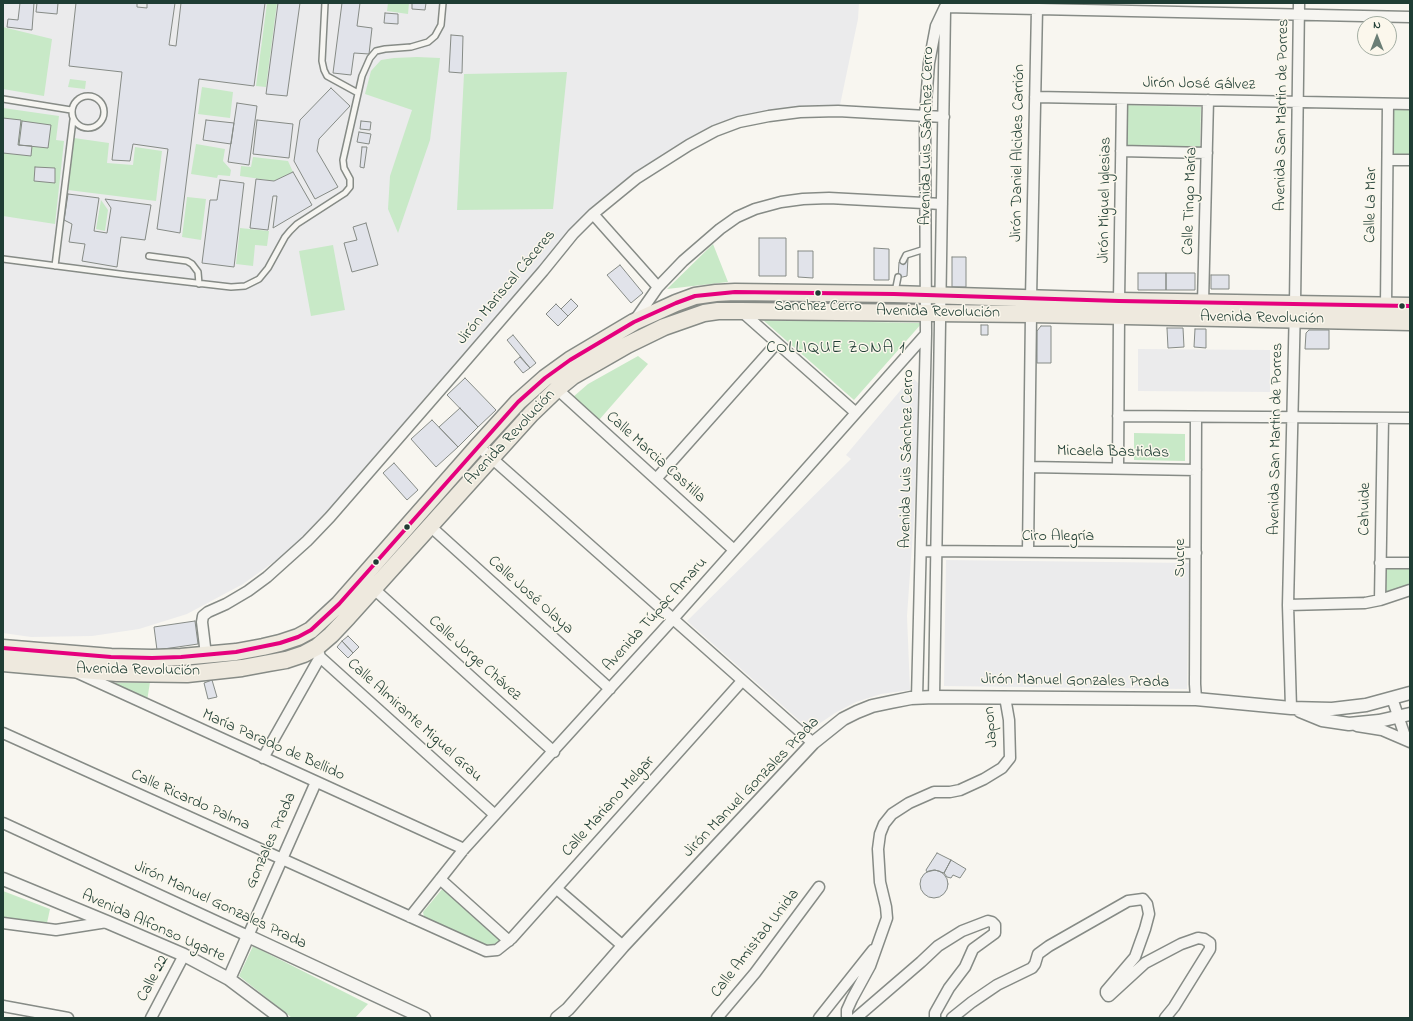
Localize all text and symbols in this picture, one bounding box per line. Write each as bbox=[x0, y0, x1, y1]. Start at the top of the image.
north arrow bbox=[1357, 16, 1397, 56]
text: N bbox=[1373, 17, 1381, 33]
street label: Avenida San Martin de Porres bbox=[1272, 19, 1294, 211]
street label: Avenida Luis Sánchez Cerro bbox=[917, 46, 939, 226]
street label: Jirón Daniel Alcides Carrión bbox=[1008, 64, 1030, 242]
street label: Jirón José Gálvez bbox=[1143, 74, 1255, 96]
street label: Jirón Miguel Iglesias bbox=[1095, 137, 1117, 263]
street label: Calle Tingo María bbox=[1180, 147, 1202, 255]
street label: Calle La Mar bbox=[1362, 167, 1382, 243]
street label: Jirón Mariscal Cáceres bbox=[453, 227, 561, 349]
marker: Sanchez Cerro bbox=[813, 288, 823, 298]
place label: Sanchez Cerro bbox=[774, 299, 862, 317]
unlabelled marker bbox=[1397, 301, 1407, 311]
street label: Avenida Revolución bbox=[876, 302, 1000, 324]
street label: Avenida Revolución bbox=[1200, 308, 1324, 330]
district label: COLLIQUE ZONA 1 bbox=[766, 339, 906, 359]
street label: Avenida San Martin de Porres bbox=[1266, 343, 1288, 535]
street label: Avenida Luis Sánchez Cerro bbox=[897, 369, 919, 549]
street label: Avenida Revolución bbox=[462, 386, 560, 490]
street label: Calle Marcia Castilla bbox=[601, 408, 709, 508]
street label: Micaela Bastidas bbox=[1057, 442, 1169, 464]
street label: Cahuide bbox=[1356, 482, 1376, 536]
unlabelled marker bbox=[402, 522, 412, 532]
street label: Ciro Alegría bbox=[1022, 527, 1094, 547]
street label: Sucre bbox=[1171, 539, 1191, 577]
street label: Calle José Olaya bbox=[483, 552, 577, 640]
street label: Avenida Túpac Amaru bbox=[600, 554, 712, 676]
unlabelled marker bbox=[371, 557, 381, 567]
street label: Calle Jorge Chávez bbox=[424, 612, 524, 706]
street label: Calle Almirante Miguel Grau bbox=[342, 655, 486, 787]
street label: Avenida Revolución bbox=[76, 660, 200, 682]
street label: Jirón Manuel Gonzales Prada bbox=[981, 671, 1169, 693]
street label: María Parado de Bellido bbox=[199, 706, 347, 786]
street label: Japon bbox=[981, 706, 1003, 748]
street label: Jirón Manuel Gonzales Prada bbox=[680, 714, 824, 862]
street label: Calle Mariano Melgar bbox=[559, 753, 659, 861]
street label: Calle Ricardo Palma bbox=[127, 766, 253, 836]
street label: Gonzales Prada bbox=[242, 790, 302, 892]
street label: Jirón Manuel Gonzales Prada bbox=[131, 858, 309, 954]
street label: Calle Amistad Unida bbox=[708, 886, 804, 1002]
street label: Avenida Alfonso Ugarte bbox=[78, 887, 228, 967]
street label: Calle 22 bbox=[134, 952, 174, 1006]

